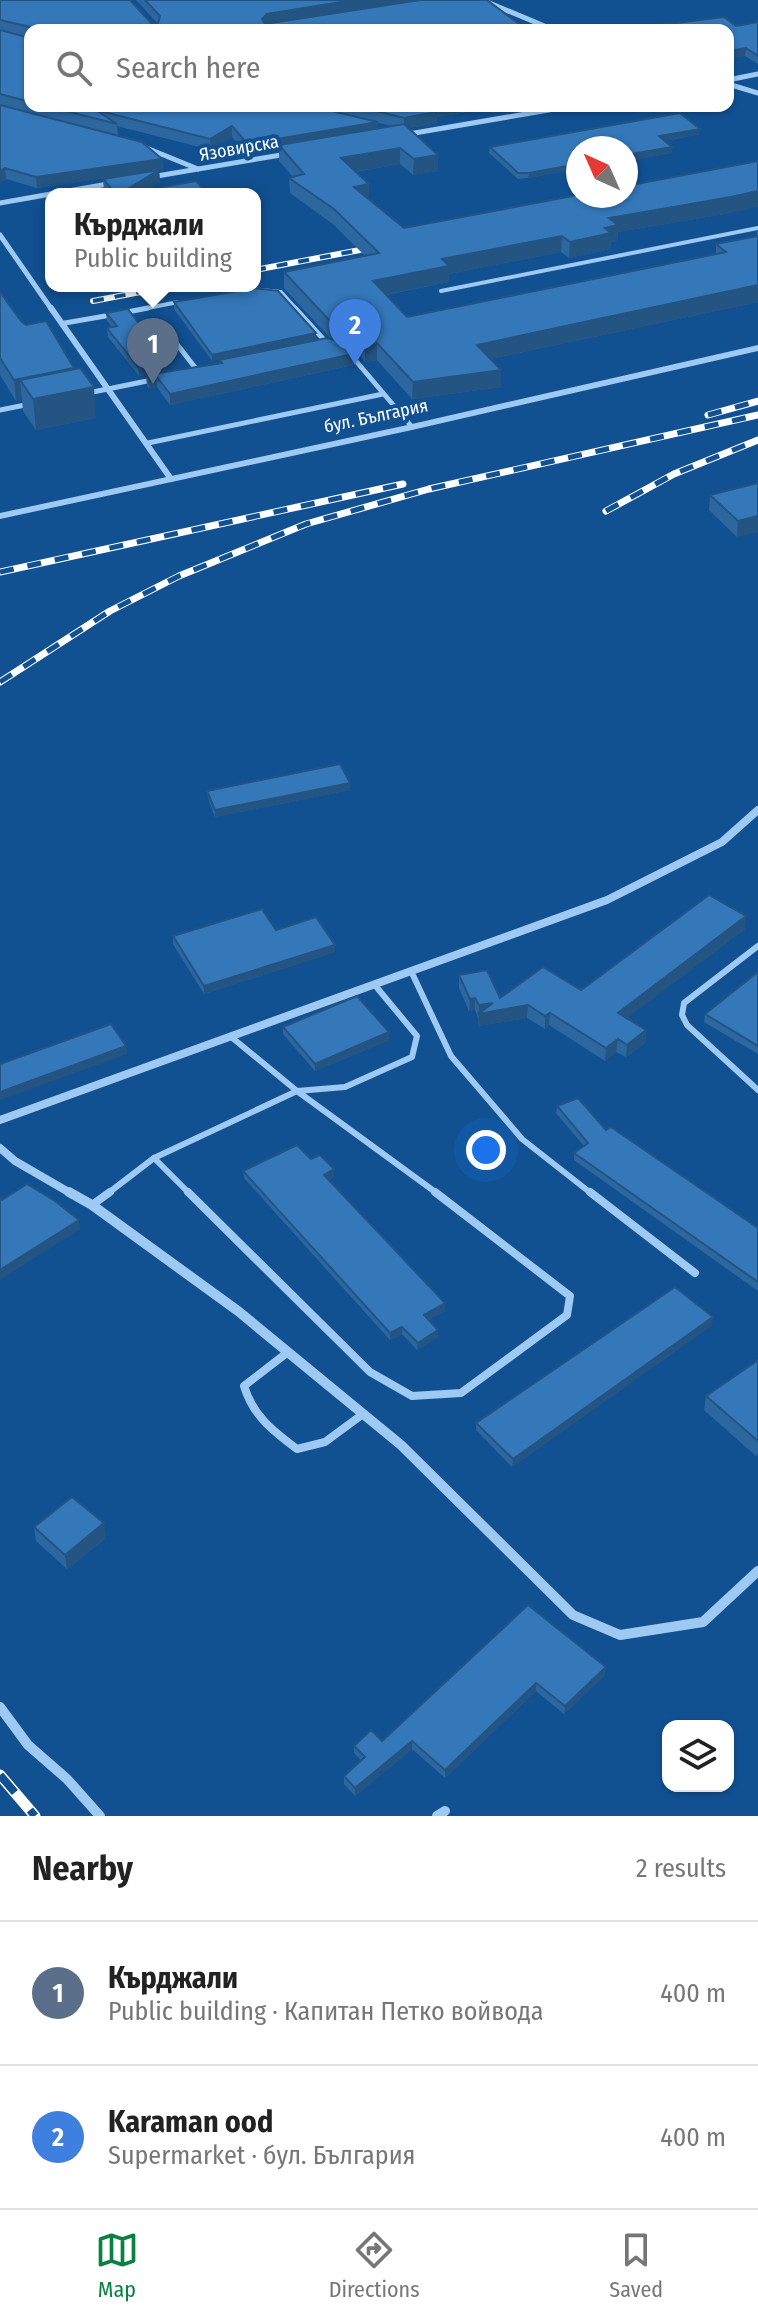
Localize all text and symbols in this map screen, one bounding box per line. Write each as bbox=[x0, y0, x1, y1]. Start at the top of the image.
search box bbox=[24, 24, 734, 112]
icon: search bbox=[52, 46, 96, 90]
text: Search here bbox=[116, 50, 261, 86]
street label: Язовирска bbox=[198, 130, 281, 166]
north arrow bbox=[566, 136, 638, 208]
popup bbox=[45, 188, 261, 292]
text: Кърджали bbox=[74, 207, 204, 243]
text: Public building bbox=[74, 243, 232, 274]
pin: 2 bbox=[329, 299, 381, 365]
pin: 1 bbox=[127, 318, 179, 384]
street label: бул. България bbox=[322, 394, 430, 438]
your location bbox=[466, 1130, 506, 1170]
map controls bbox=[662, 1720, 734, 1792]
button: layers bbox=[662, 1720, 734, 1792]
text: Nearby bbox=[32, 1848, 133, 1889]
text: 2 results bbox=[636, 1853, 726, 1884]
text: Кърджали bbox=[108, 1960, 238, 1996]
text: 1 bbox=[53, 1978, 64, 2009]
text: 400 m bbox=[660, 1978, 726, 2009]
text: Public building · Капитан Петко войвода bbox=[108, 1996, 544, 2027]
text: Karaman ood bbox=[108, 2104, 273, 2140]
text: 2 bbox=[52, 2122, 64, 2153]
text: 400 m bbox=[660, 2122, 726, 2153]
text: Supermarket · бул. България bbox=[108, 2140, 416, 2171]
tab: Map bbox=[95, 2228, 139, 2303]
tab: Directions bbox=[329, 2228, 420, 2303]
tab: Saved bbox=[609, 2228, 663, 2303]

